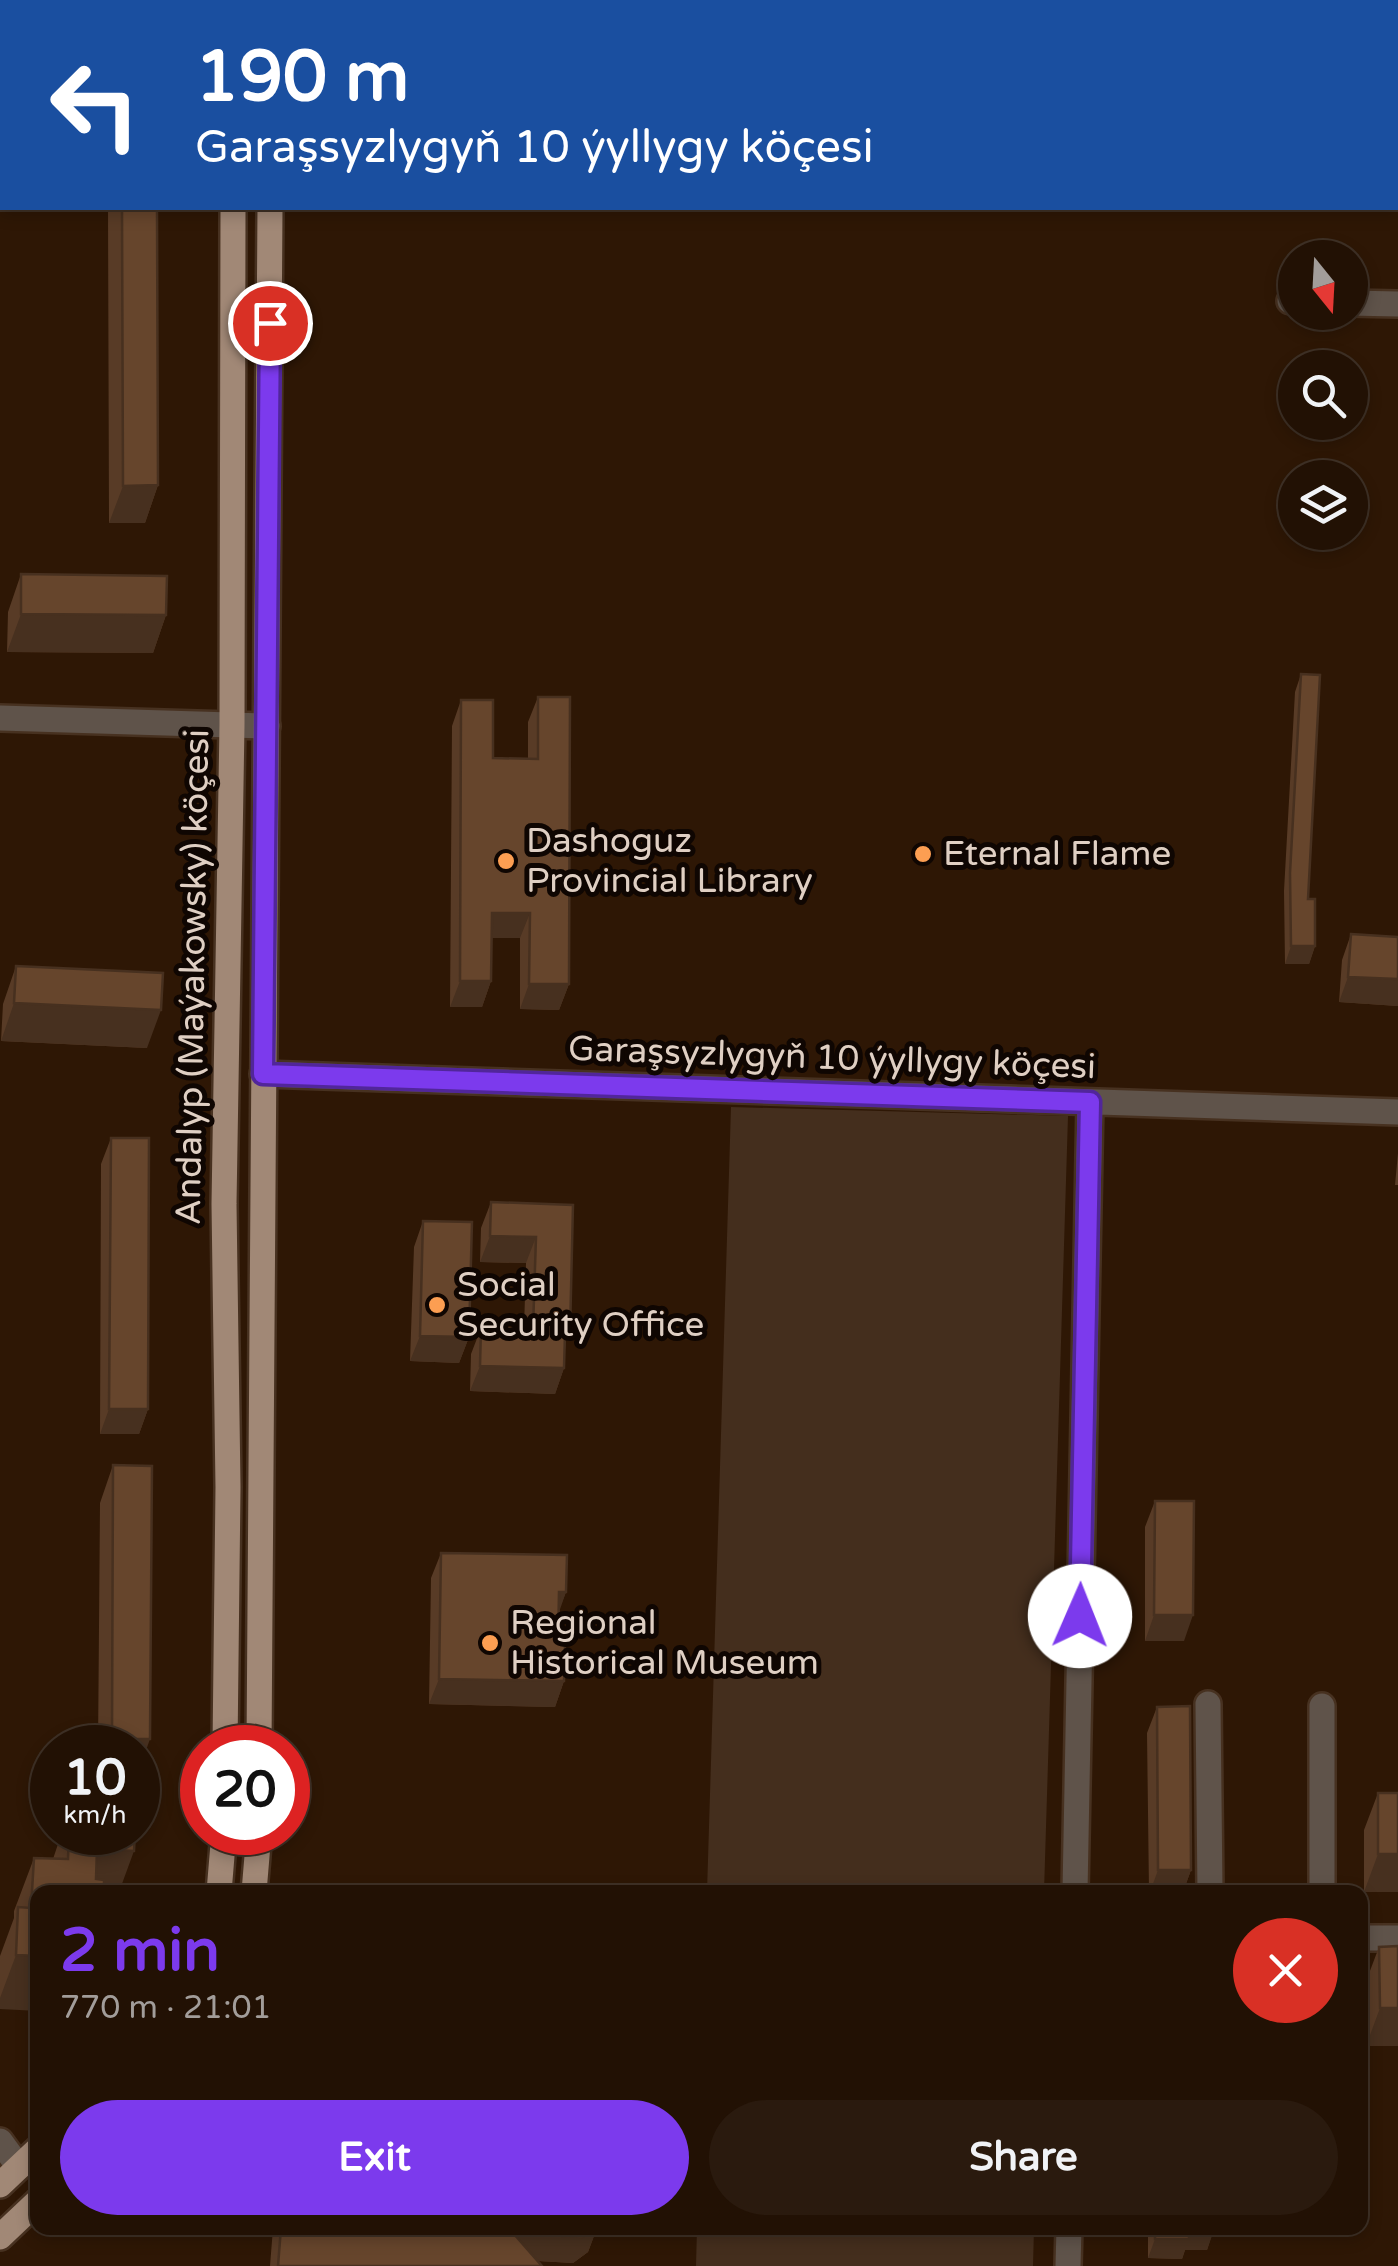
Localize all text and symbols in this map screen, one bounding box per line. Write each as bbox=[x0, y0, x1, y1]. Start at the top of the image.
text: 190 m bbox=[195, 36, 409, 120]
icon: left bbox=[30, 40, 160, 170]
text: Garaşsyzlygyň 10 ýyllygy köçesi bbox=[195, 121, 874, 175]
north arrow bbox=[1278, 240, 1368, 330]
map controls bbox=[1278, 240, 1368, 550]
pin bbox=[228, 281, 313, 366]
icon: arrive bbox=[243, 296, 298, 351]
button: search bbox=[1278, 350, 1368, 440]
button: layers bbox=[1278, 460, 1368, 550]
street label: Andalyp (Maýakowsky) köçesi bbox=[168, 729, 218, 1225]
place label: Dashoguz Provincial Library bbox=[526, 820, 813, 902]
place label: Eternal Flame bbox=[943, 833, 1171, 875]
marker: Eternal Flame bbox=[912, 843, 934, 865]
marker: Dashoguz Provincial Library bbox=[495, 850, 517, 872]
street label: Garaşsyzlygyň 10 ýyllygy köçesi bbox=[567, 1028, 1097, 1088]
place label: Social Security Office bbox=[457, 1264, 704, 1346]
marker: Social Security Office bbox=[426, 1294, 448, 1316]
position arrow bbox=[1028, 1564, 1132, 1668]
place label: Regional Historical Museum bbox=[510, 1602, 819, 1684]
marker: Regional Historical Museum bbox=[479, 1632, 501, 1654]
speed limit sign: 20 bbox=[180, 1725, 310, 1855]
text: 10 bbox=[64, 1748, 126, 1808]
text: km/h bbox=[64, 1800, 126, 1830]
text: 2 min bbox=[60, 1915, 220, 1987]
button: close bbox=[1233, 1918, 1338, 2023]
text: 770 m · 21:01 bbox=[60, 1989, 272, 2027]
button: Exit bbox=[60, 2100, 689, 2215]
button: Share bbox=[709, 2100, 1338, 2215]

